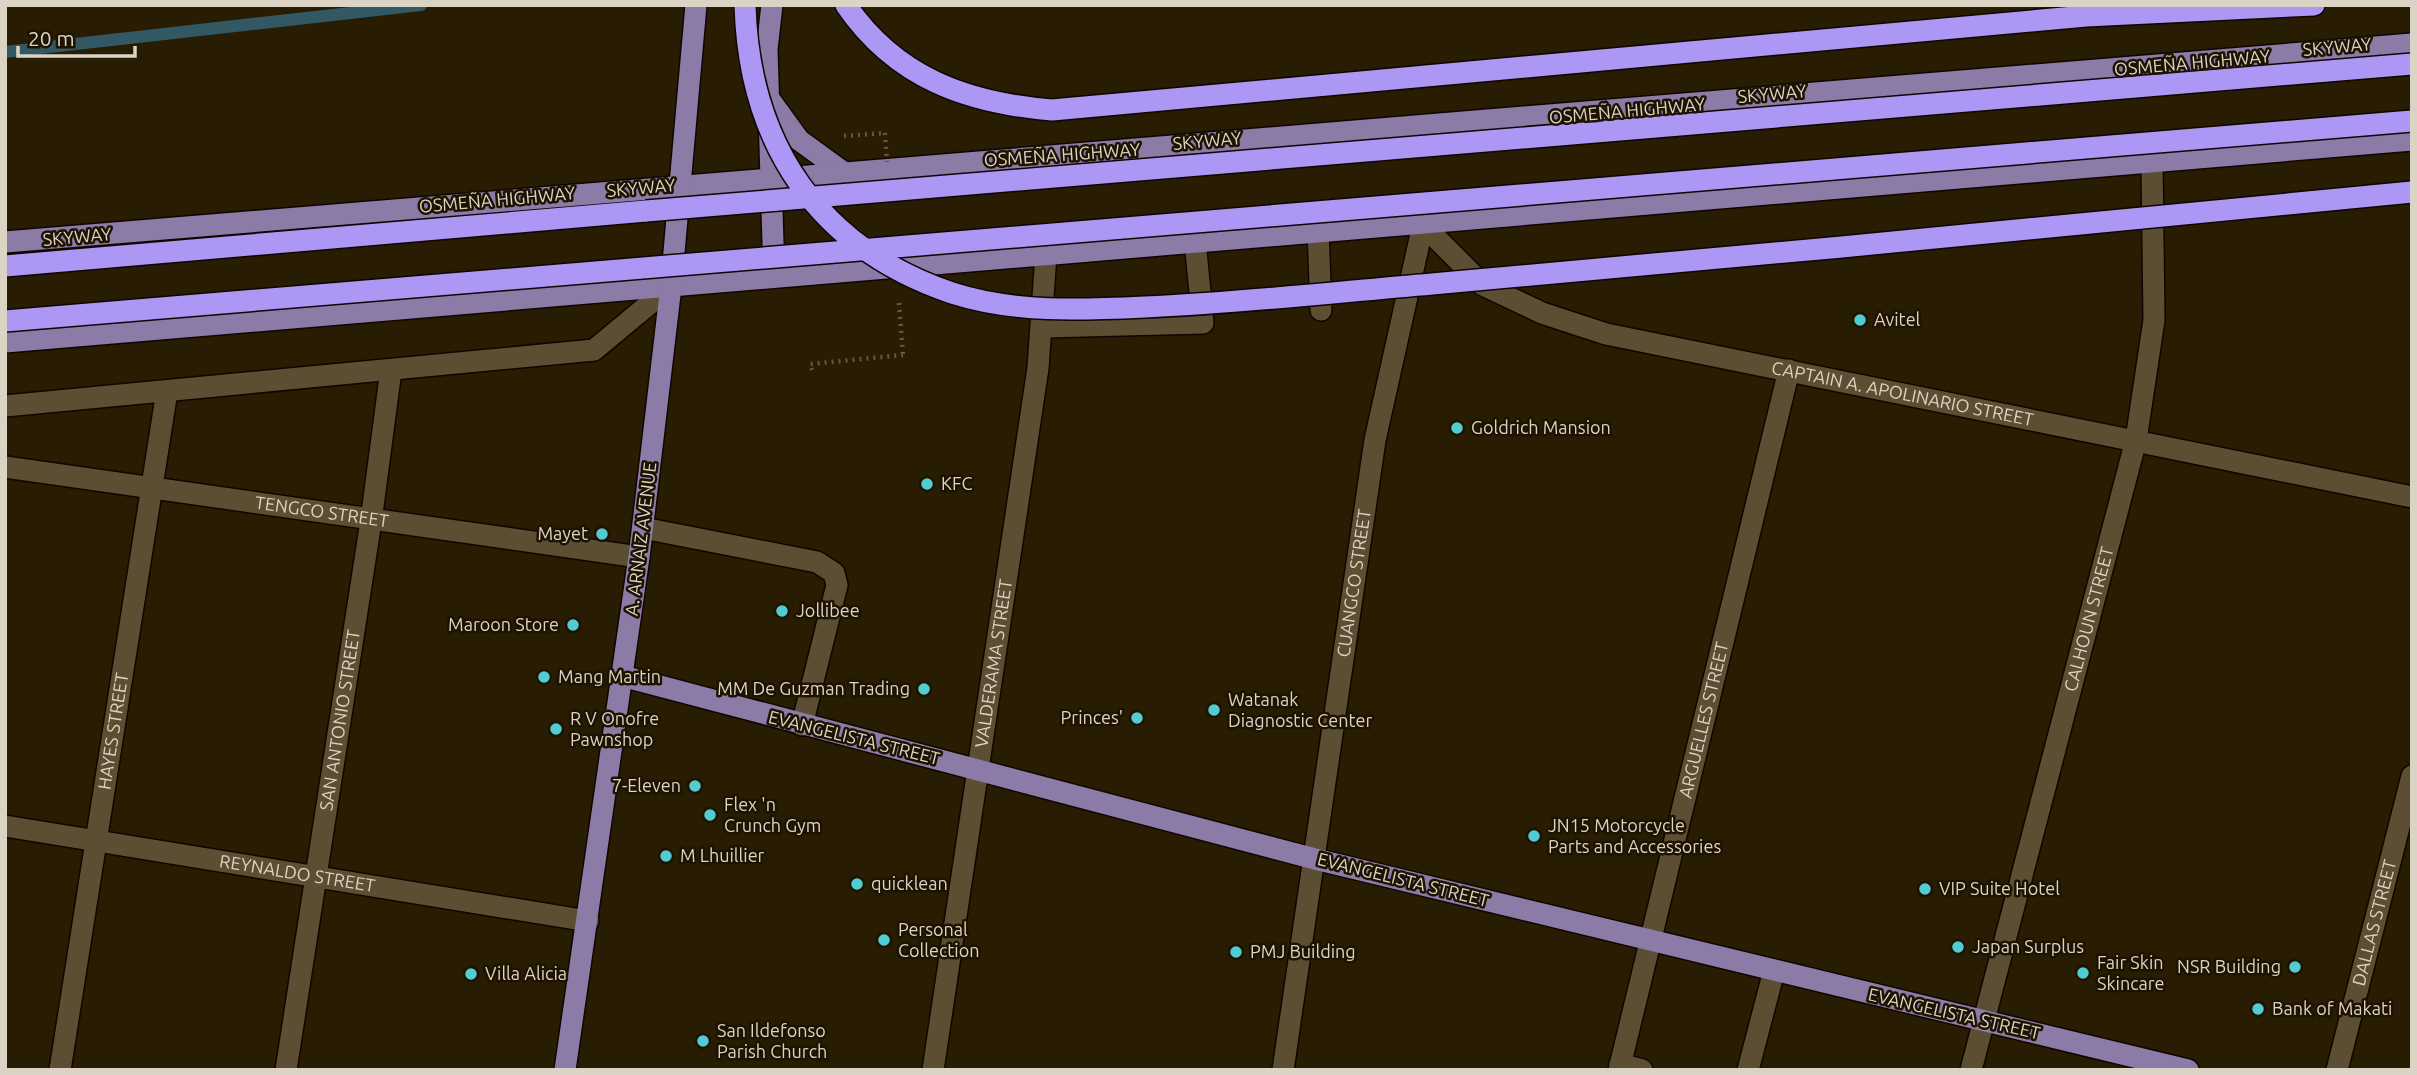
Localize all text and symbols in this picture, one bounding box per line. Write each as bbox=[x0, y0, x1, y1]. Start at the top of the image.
scale bar bbox=[18, 14, 135, 58]
text: 20 m bbox=[28, 26, 75, 50]
street label: SKYWAY bbox=[2302, 33, 2373, 59]
street label: OSMEÑA HIGHWAY bbox=[2113, 44, 2271, 79]
street label: SKYWAY bbox=[1737, 80, 1808, 106]
street label: OSMEÑA HIGHWAY bbox=[1548, 92, 1706, 127]
street label: SKYWAY bbox=[1172, 127, 1243, 153]
street label: OSMEÑA HIGHWAY bbox=[983, 138, 1141, 169]
street label: SKYWAY bbox=[606, 174, 677, 200]
street label: OSMEÑA HIGHWAY bbox=[418, 181, 576, 216]
street label: SKYWAY bbox=[42, 223, 113, 249]
place label: Avitel bbox=[1874, 309, 1921, 329]
marker: Avitel bbox=[1852, 312, 1868, 328]
street label: CAPTAIN A. APOLINARIO STREET bbox=[1770, 357, 2035, 429]
place label: Goldrich Mansion bbox=[1471, 417, 1611, 437]
marker: Goldrich Mansion bbox=[1449, 420, 1465, 436]
street label: A. ARNAIZ AVENUE bbox=[621, 461, 659, 617]
place label: KFC bbox=[941, 473, 972, 493]
marker: KFC bbox=[919, 476, 935, 492]
street label: TENGCO STREET bbox=[254, 492, 390, 530]
street label: CUANGCO STREET bbox=[1332, 508, 1374, 658]
place label: Mayet bbox=[537, 523, 588, 543]
marker: Mayet bbox=[594, 526, 610, 542]
street label: CALHOUN STREET bbox=[2060, 544, 2117, 694]
street label: VALDERAMA STREET bbox=[970, 578, 1015, 749]
place label: Jollibee bbox=[796, 600, 860, 620]
marker: Jollibee bbox=[774, 603, 790, 619]
place label: Maroon Store bbox=[448, 614, 559, 634]
marker: Maroon Store bbox=[565, 617, 581, 633]
street label: SAN ANTONIO STREET bbox=[315, 628, 363, 812]
street label: ARGUELLES STREET bbox=[1674, 640, 1732, 800]
place label: Mang Martin bbox=[558, 666, 661, 686]
marker: Mang Martin bbox=[536, 669, 552, 685]
street label: HAYES STREET bbox=[93, 671, 131, 791]
place label: MM De Guzman Trading bbox=[717, 678, 910, 698]
marker: MM De Guzman Trading bbox=[916, 681, 932, 697]
place label: Watanak Diagnostic Center bbox=[1228, 689, 1372, 730]
marker: Watanak Diagnostic Center bbox=[1206, 702, 1222, 718]
street label: EVANGELISTA STREET bbox=[766, 706, 942, 768]
place label: Princes' bbox=[1061, 707, 1123, 727]
place label: R V Onofre Pawnshop bbox=[570, 708, 659, 749]
marker: Princes' bbox=[1129, 710, 1145, 726]
marker: R V Onofre Pawnshop bbox=[548, 721, 564, 737]
place label: 7-Eleven bbox=[612, 775, 681, 795]
marker: 7-Eleven bbox=[687, 778, 703, 794]
place label: Flex 'n Crunch Gym bbox=[724, 794, 821, 835]
marker: Flex 'n Crunch Gym bbox=[702, 807, 718, 823]
place label: JN15 Motorcycle Parts and Accessories bbox=[1548, 815, 1721, 856]
marker: JN15 Motorcycle Parts and Accessories bbox=[1526, 828, 1542, 844]
place label: M Lhuillier bbox=[680, 845, 765, 865]
marker: M Lhuillier bbox=[658, 848, 674, 864]
street label: EVANGELISTA STREET bbox=[1315, 848, 1491, 910]
street label: REYNALDO STREET bbox=[218, 850, 377, 895]
street label: DALLAS STREET bbox=[2348, 857, 2399, 988]
place label: quicklean bbox=[871, 873, 948, 893]
marker: quicklean bbox=[849, 876, 865, 892]
place label: VIP Suite Hotel bbox=[1939, 878, 2060, 898]
marker: VIP Suite Hotel bbox=[1917, 881, 1933, 897]
place label: Personal Collection bbox=[898, 919, 980, 960]
marker: Personal Collection bbox=[876, 932, 892, 948]
place label: Japan Surplus bbox=[1972, 936, 2084, 956]
marker: Japan Surplus bbox=[1950, 939, 1966, 955]
place label: PMJ Building bbox=[1250, 941, 1356, 961]
marker: PMJ Building bbox=[1228, 944, 1244, 960]
place label: Fair Skin Skincare bbox=[2097, 952, 2164, 993]
place label: NSR Building bbox=[2177, 956, 2281, 976]
marker: NSR Building bbox=[2287, 959, 2303, 975]
place label: Villa Alicia bbox=[485, 963, 567, 983]
marker: Fair Skin Skincare bbox=[2075, 965, 2091, 981]
marker: Villa Alicia bbox=[463, 966, 479, 982]
street label: EVANGELISTA STREET bbox=[1866, 983, 2042, 1043]
place label: Bank of Makati bbox=[2272, 998, 2392, 1018]
marker: Bank of Makati bbox=[2250, 1001, 2266, 1017]
place label: San Ildefonso Parish Church bbox=[717, 1020, 827, 1061]
marker: San Ildefonso Parish Church bbox=[695, 1033, 711, 1049]

